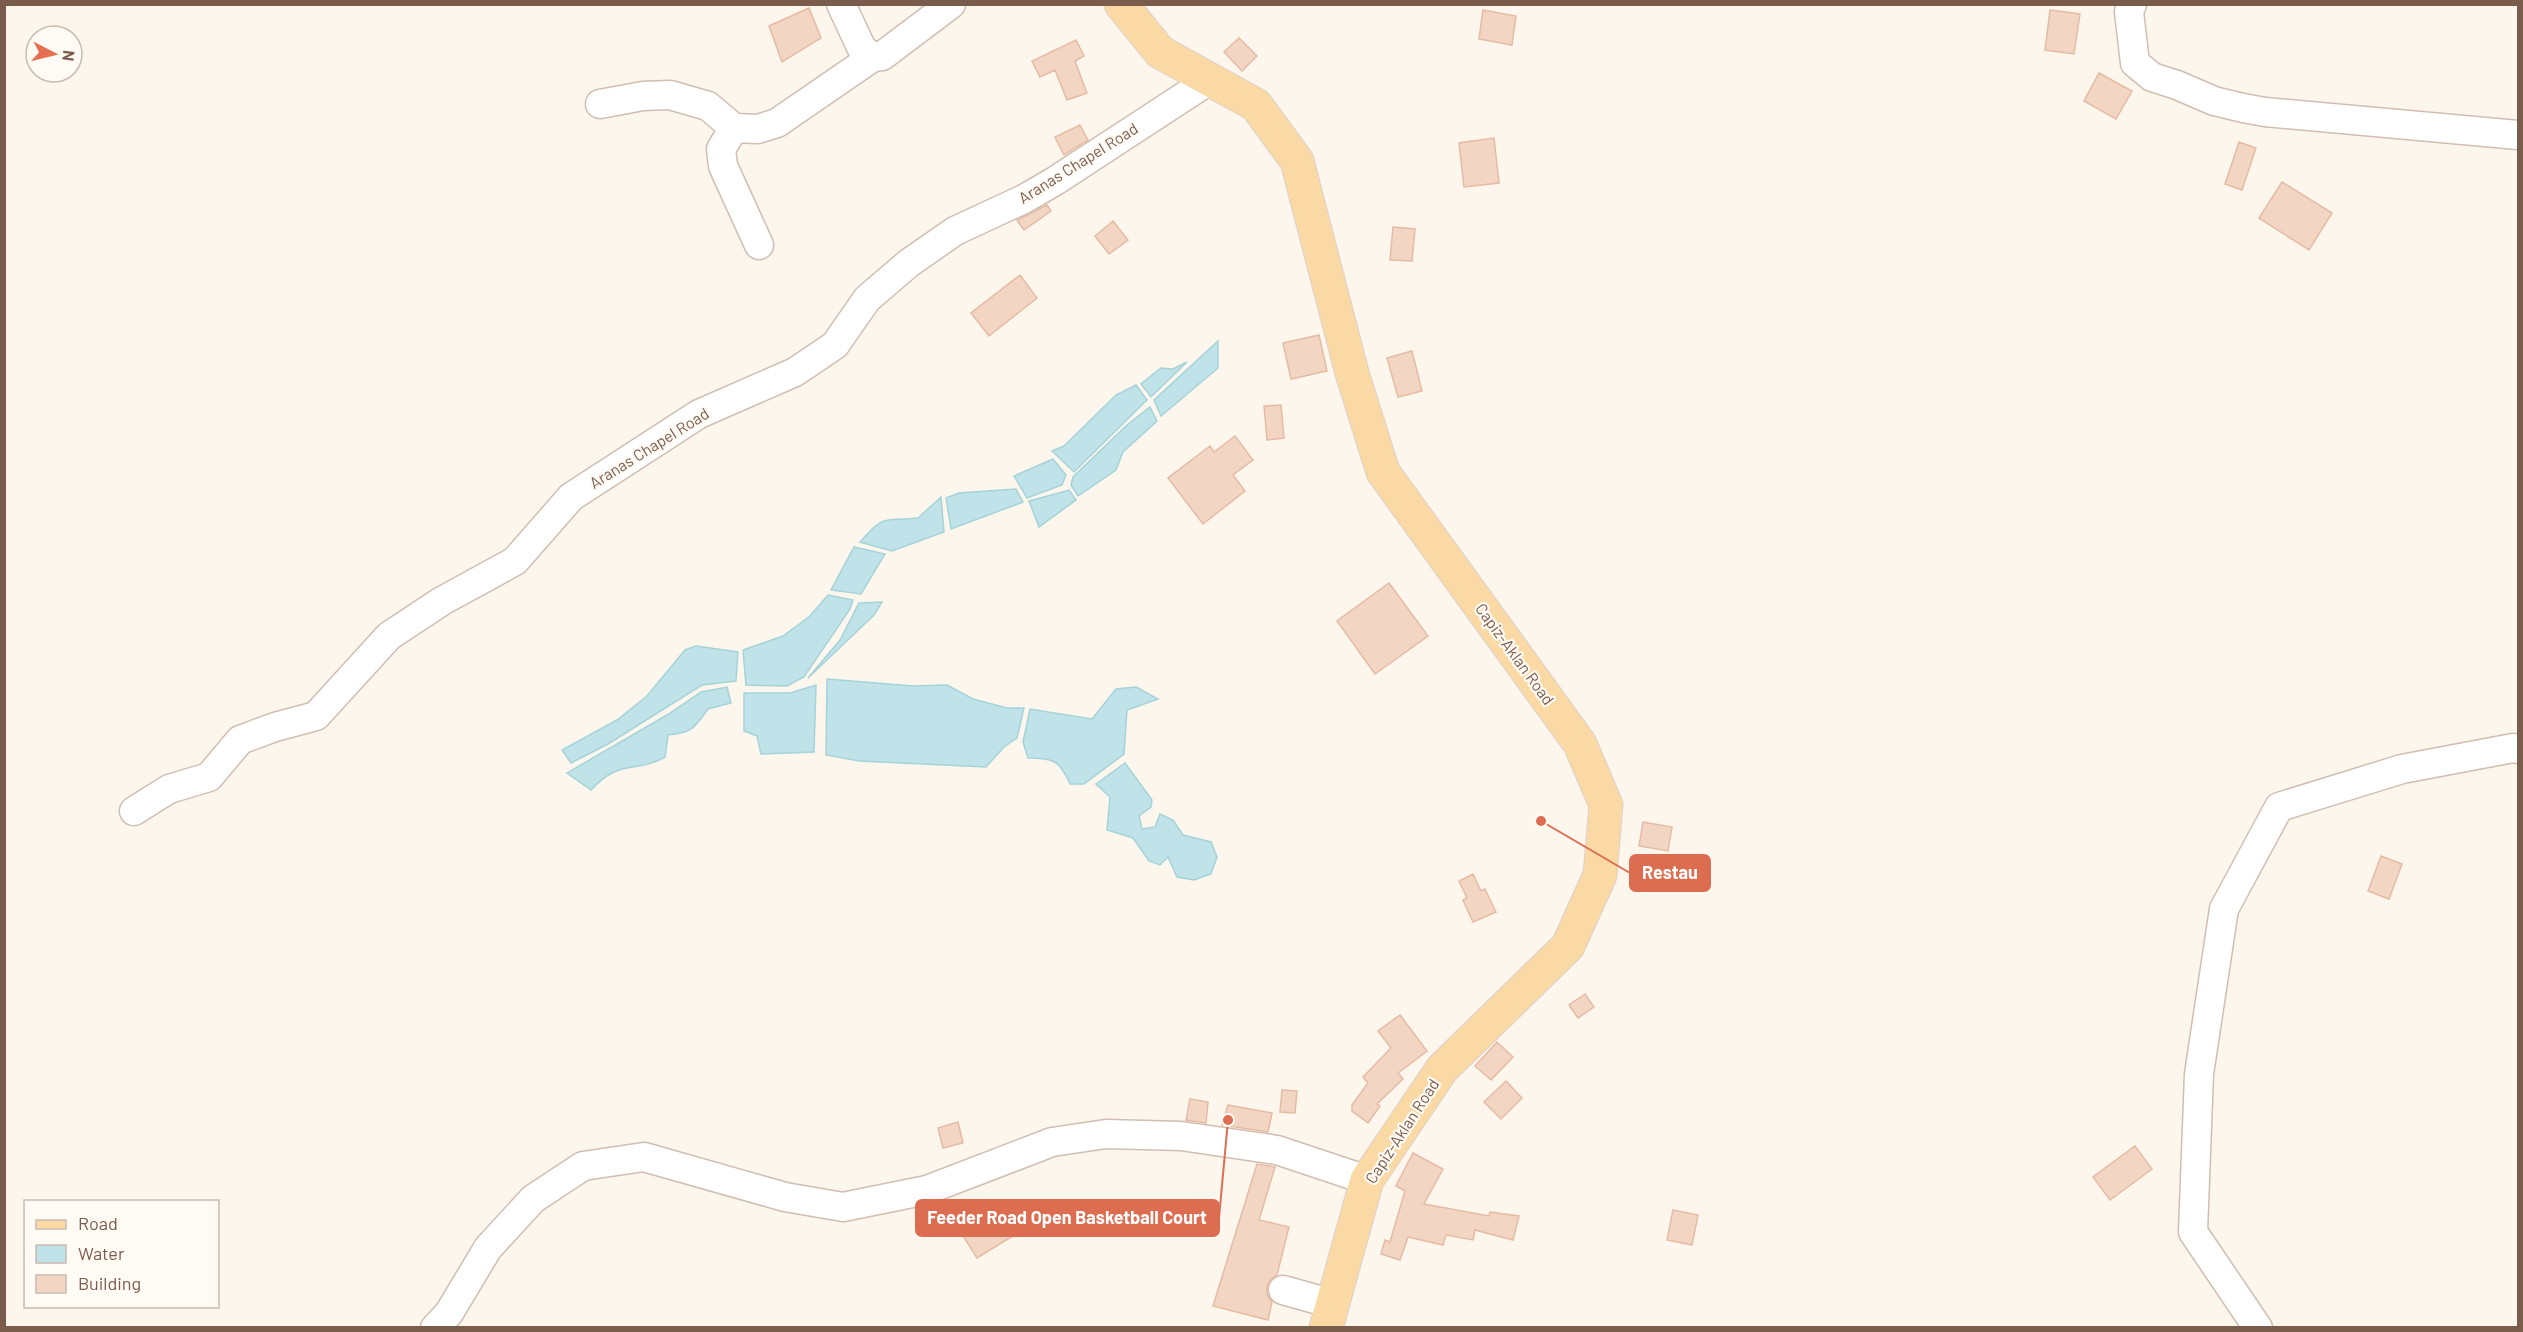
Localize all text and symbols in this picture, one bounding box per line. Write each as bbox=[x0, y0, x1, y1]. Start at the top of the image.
north arrow bbox=[24, 24, 84, 84]
text: N bbox=[59, 49, 79, 62]
street label: Aranas Chapel Road bbox=[1014, 118, 1141, 207]
street label: Aranas Chapel Road bbox=[585, 403, 712, 492]
street label: Capiz-Aklan Road bbox=[1472, 599, 1559, 708]
callout: Restau bbox=[1630, 855, 1710, 891]
text: Restau bbox=[1642, 861, 1698, 883]
street label: Capiz-Aklan Road bbox=[1361, 1075, 1442, 1187]
legend bbox=[24, 1200, 219, 1308]
callout: Feeder Road Open Basketball Court bbox=[916, 1200, 1219, 1236]
text: Feeder Road Open Basketball Court bbox=[927, 1206, 1207, 1228]
text: Road bbox=[78, 1212, 118, 1234]
text: Water bbox=[78, 1242, 125, 1264]
text: Building bbox=[78, 1272, 141, 1294]

